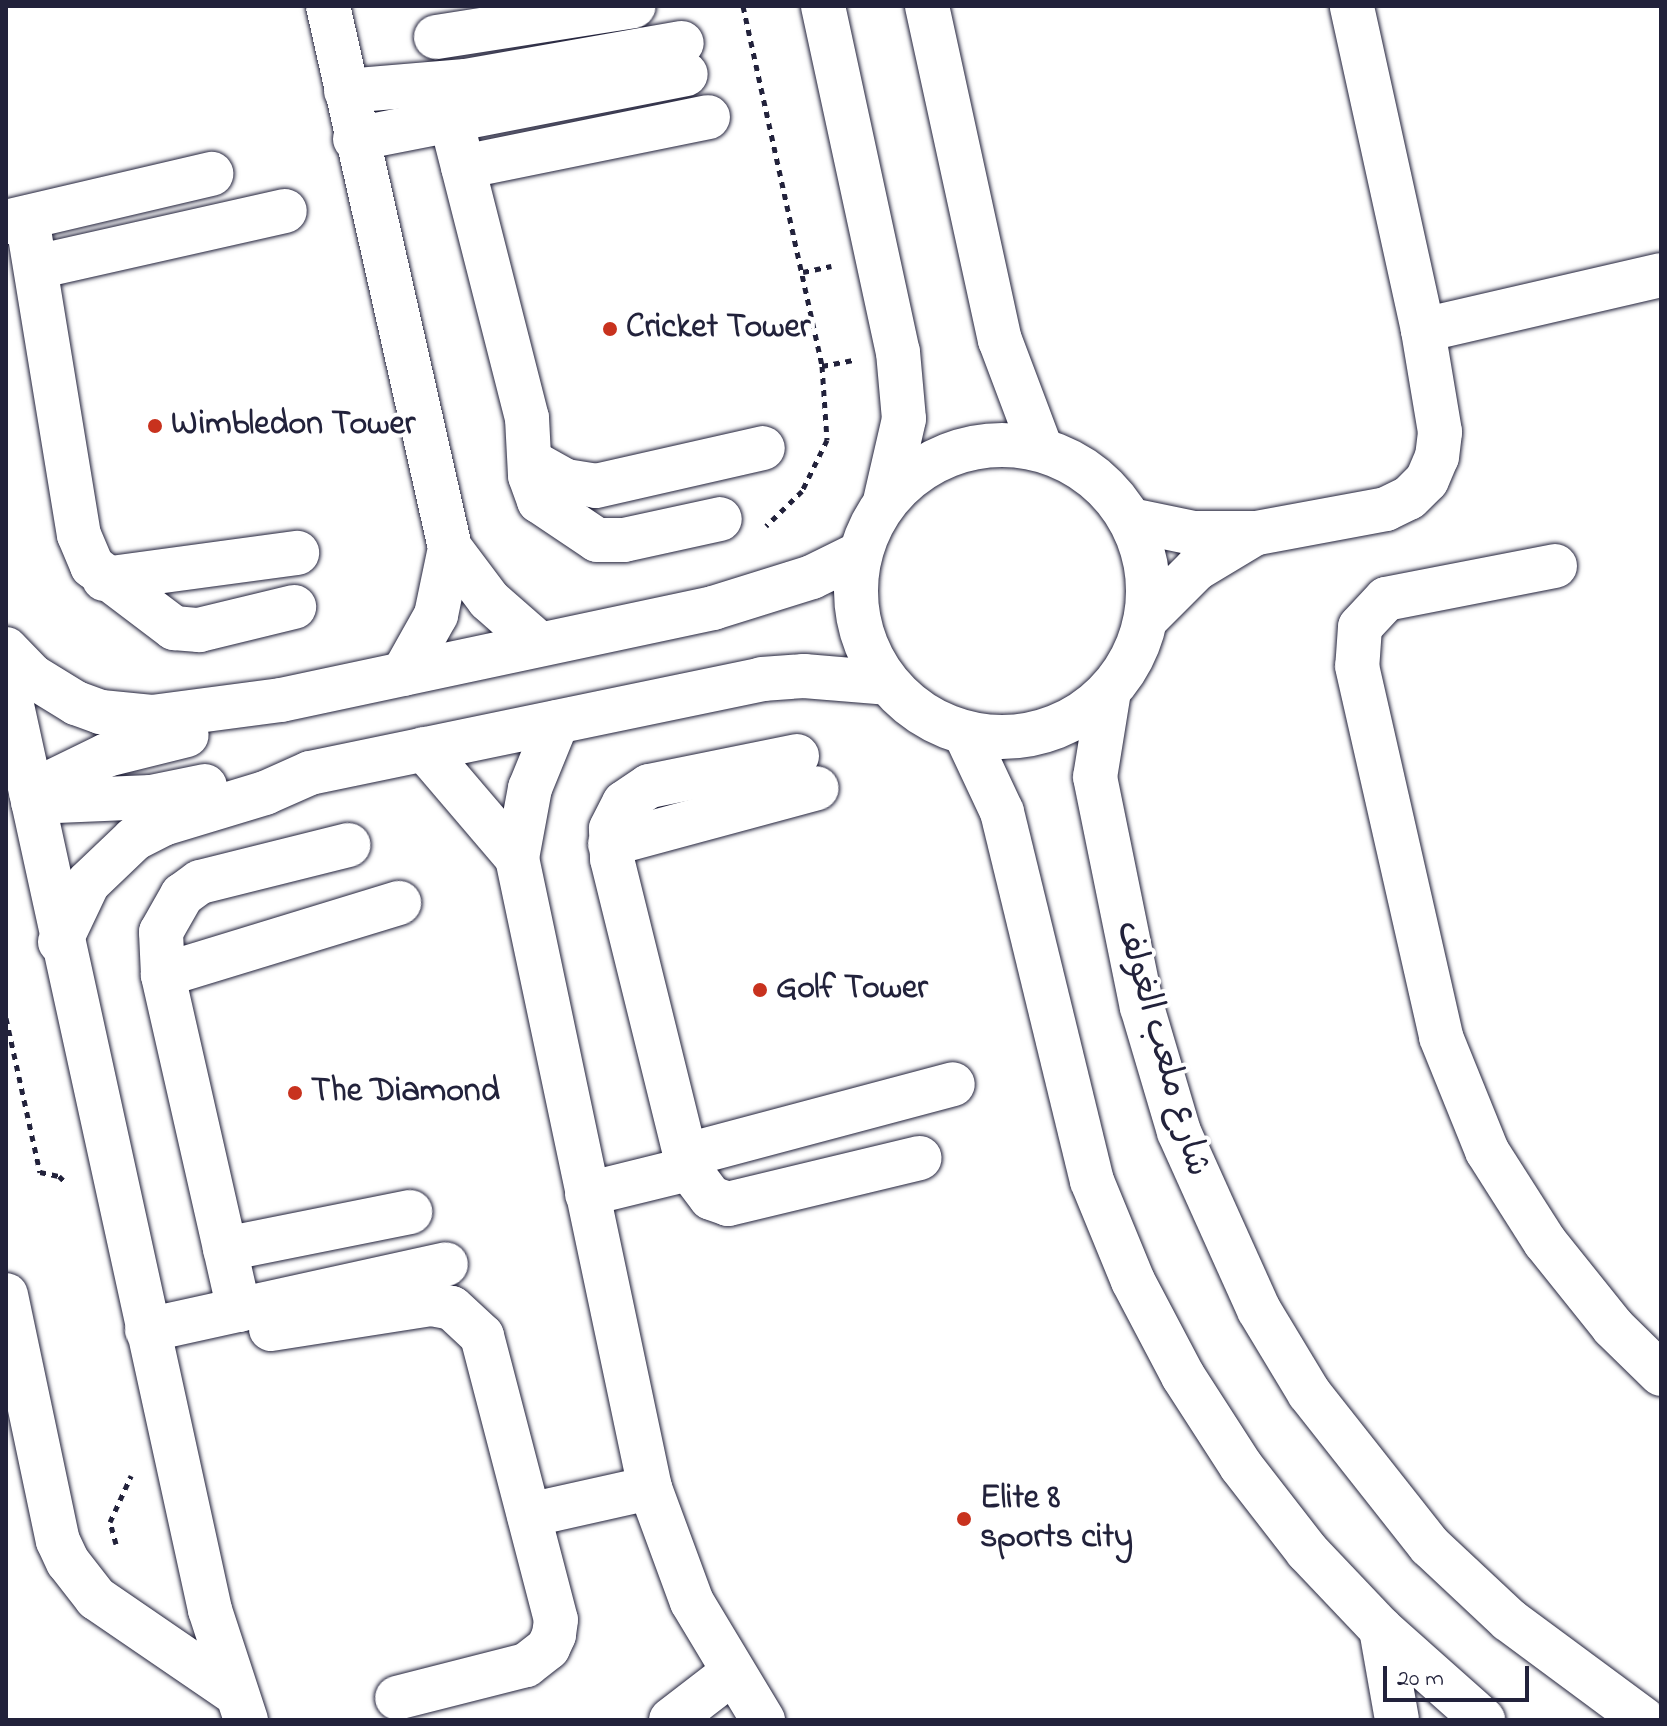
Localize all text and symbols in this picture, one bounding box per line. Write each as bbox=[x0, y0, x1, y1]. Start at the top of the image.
place label: Cricket Tower bbox=[626, 309, 810, 349]
marker: Cricket Tower bbox=[601, 320, 619, 338]
place label: Wimbledon Tower bbox=[171, 406, 415, 446]
marker: Wimbledon Tower bbox=[146, 417, 164, 435]
street label: شارع ملعب الغولف bbox=[1105, 917, 1217, 1181]
place label: Golf Tower bbox=[776, 970, 928, 1010]
marker: Golf Tower bbox=[751, 981, 769, 999]
place label: The Diamond bbox=[311, 1073, 500, 1113]
marker: The Diamond bbox=[286, 1084, 304, 1102]
place label: Elite 8 sports city bbox=[980, 1479, 1133, 1558]
marker: Elite 8 sports city bbox=[955, 1510, 973, 1528]
scale bar bbox=[1387, 1650, 1533, 1700]
text: 20 m bbox=[1397, 1662, 1444, 1697]

